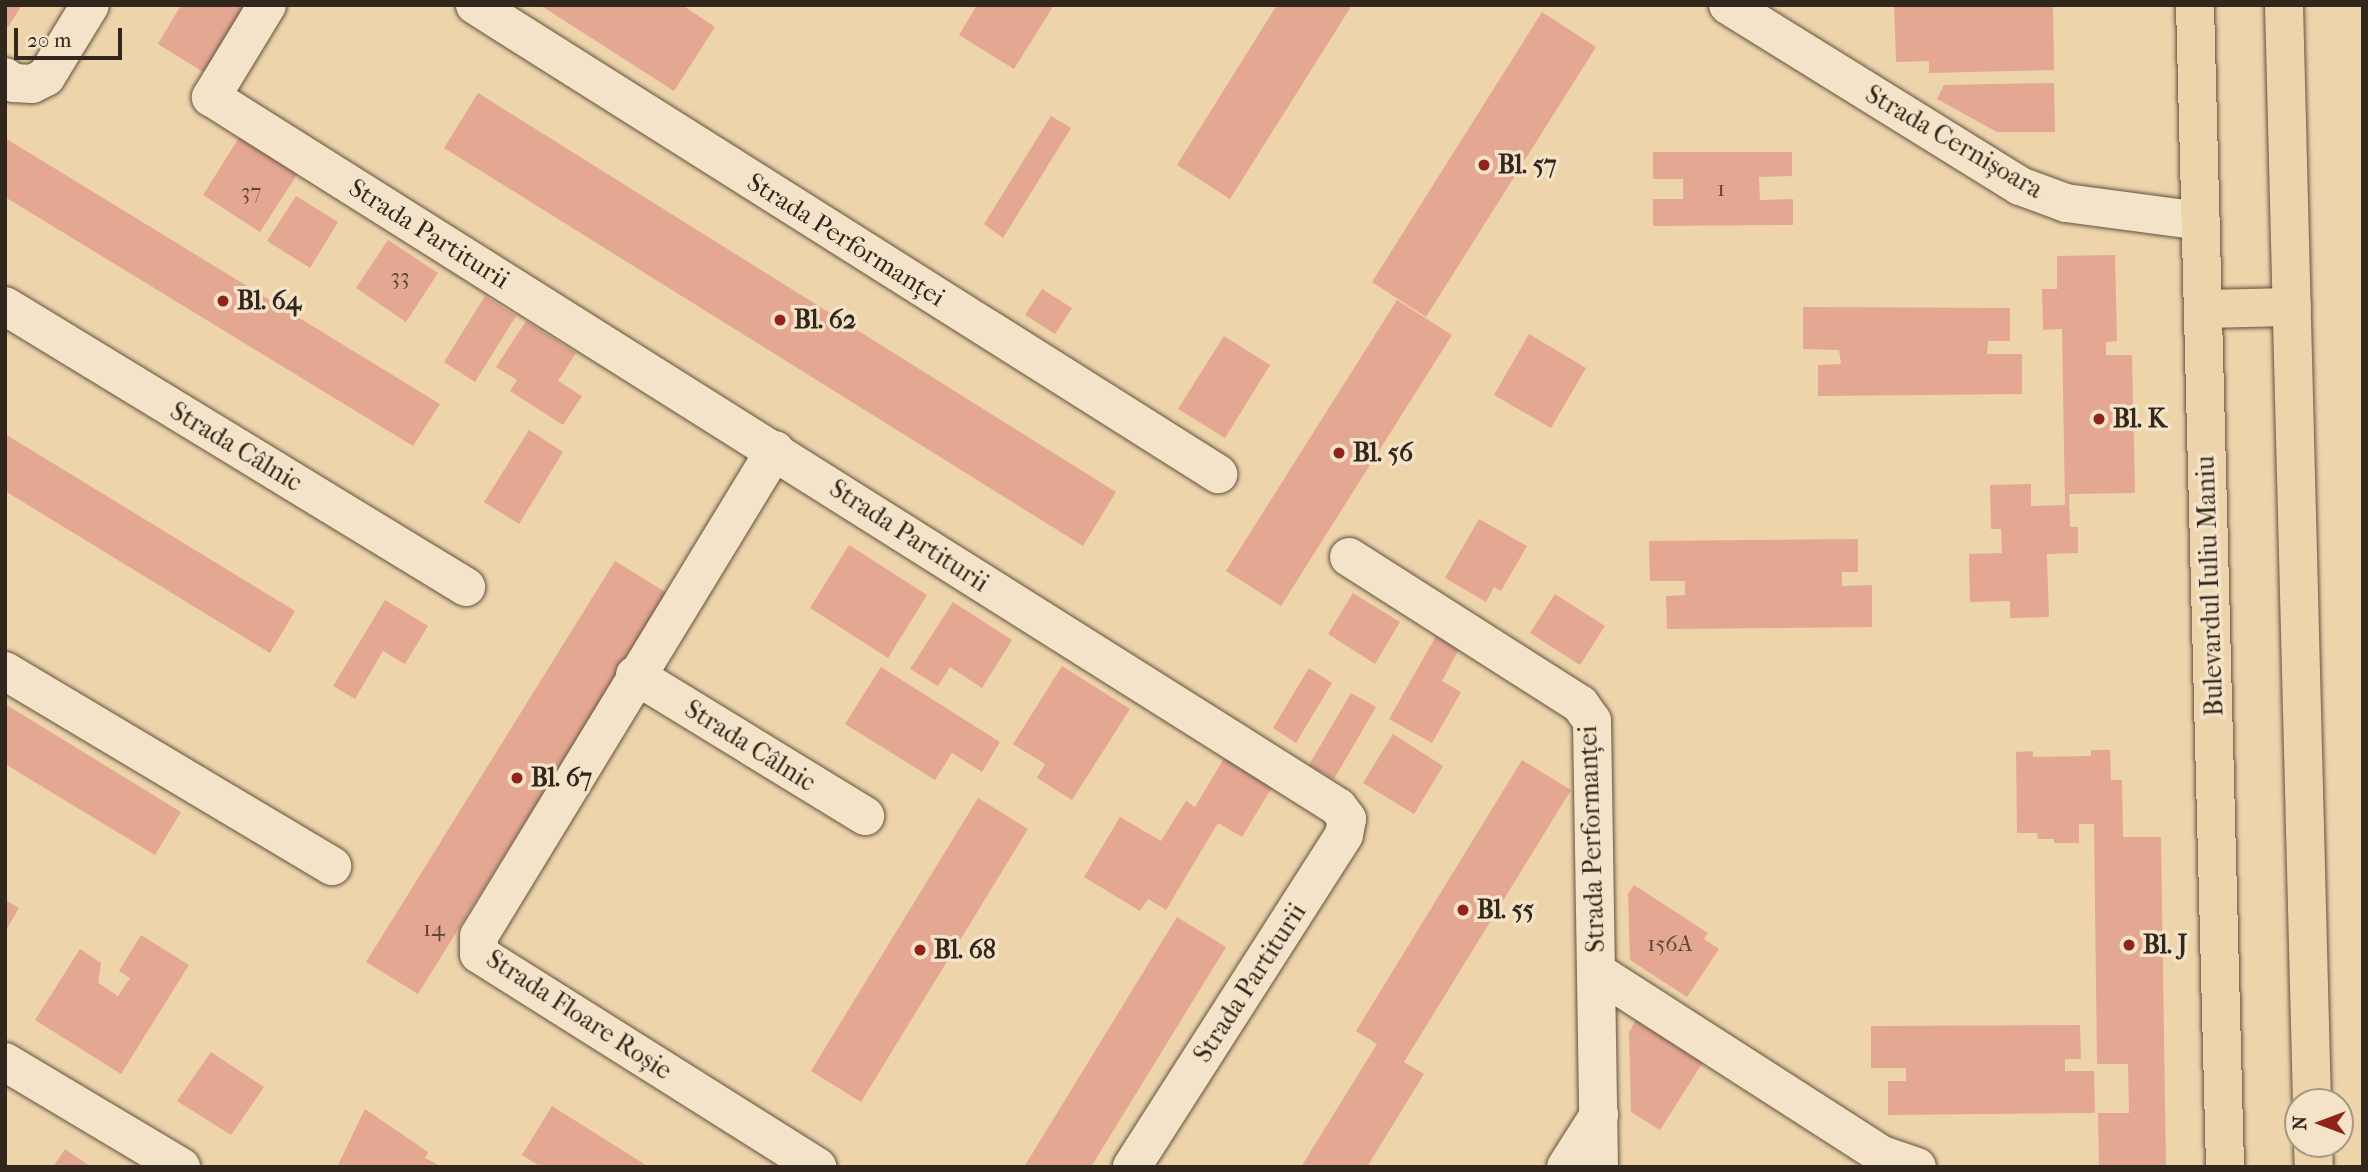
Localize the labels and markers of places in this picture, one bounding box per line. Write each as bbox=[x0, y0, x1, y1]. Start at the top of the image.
place label: Bl. 57 bbox=[1498, 149, 1556, 181]
marker: Bl. 57 bbox=[1476, 157, 1492, 173]
place label: Bl. 64 bbox=[237, 285, 301, 317]
marker: Bl. 64 bbox=[215, 293, 231, 309]
place label: Bl. 62 bbox=[794, 304, 856, 336]
marker: Bl. 62 bbox=[772, 312, 788, 328]
place label: Bl. K bbox=[2113, 403, 2167, 435]
marker: Bl. K bbox=[2091, 411, 2107, 427]
place label: Bl. 56 bbox=[1353, 437, 1413, 469]
marker: Bl. 56 bbox=[1331, 445, 1347, 461]
place label: Bl. 67 bbox=[531, 762, 592, 794]
marker: Bl. 67 bbox=[509, 770, 525, 786]
place label: Bl. 55 bbox=[1477, 894, 1534, 926]
marker: Bl. 55 bbox=[1455, 902, 1471, 918]
place label: Bl. J bbox=[2143, 929, 2187, 961]
place label: Bl. 68 bbox=[934, 934, 996, 966]
marker: Bl. J bbox=[2121, 937, 2137, 953]
marker: Bl. 68 bbox=[912, 942, 928, 958]

